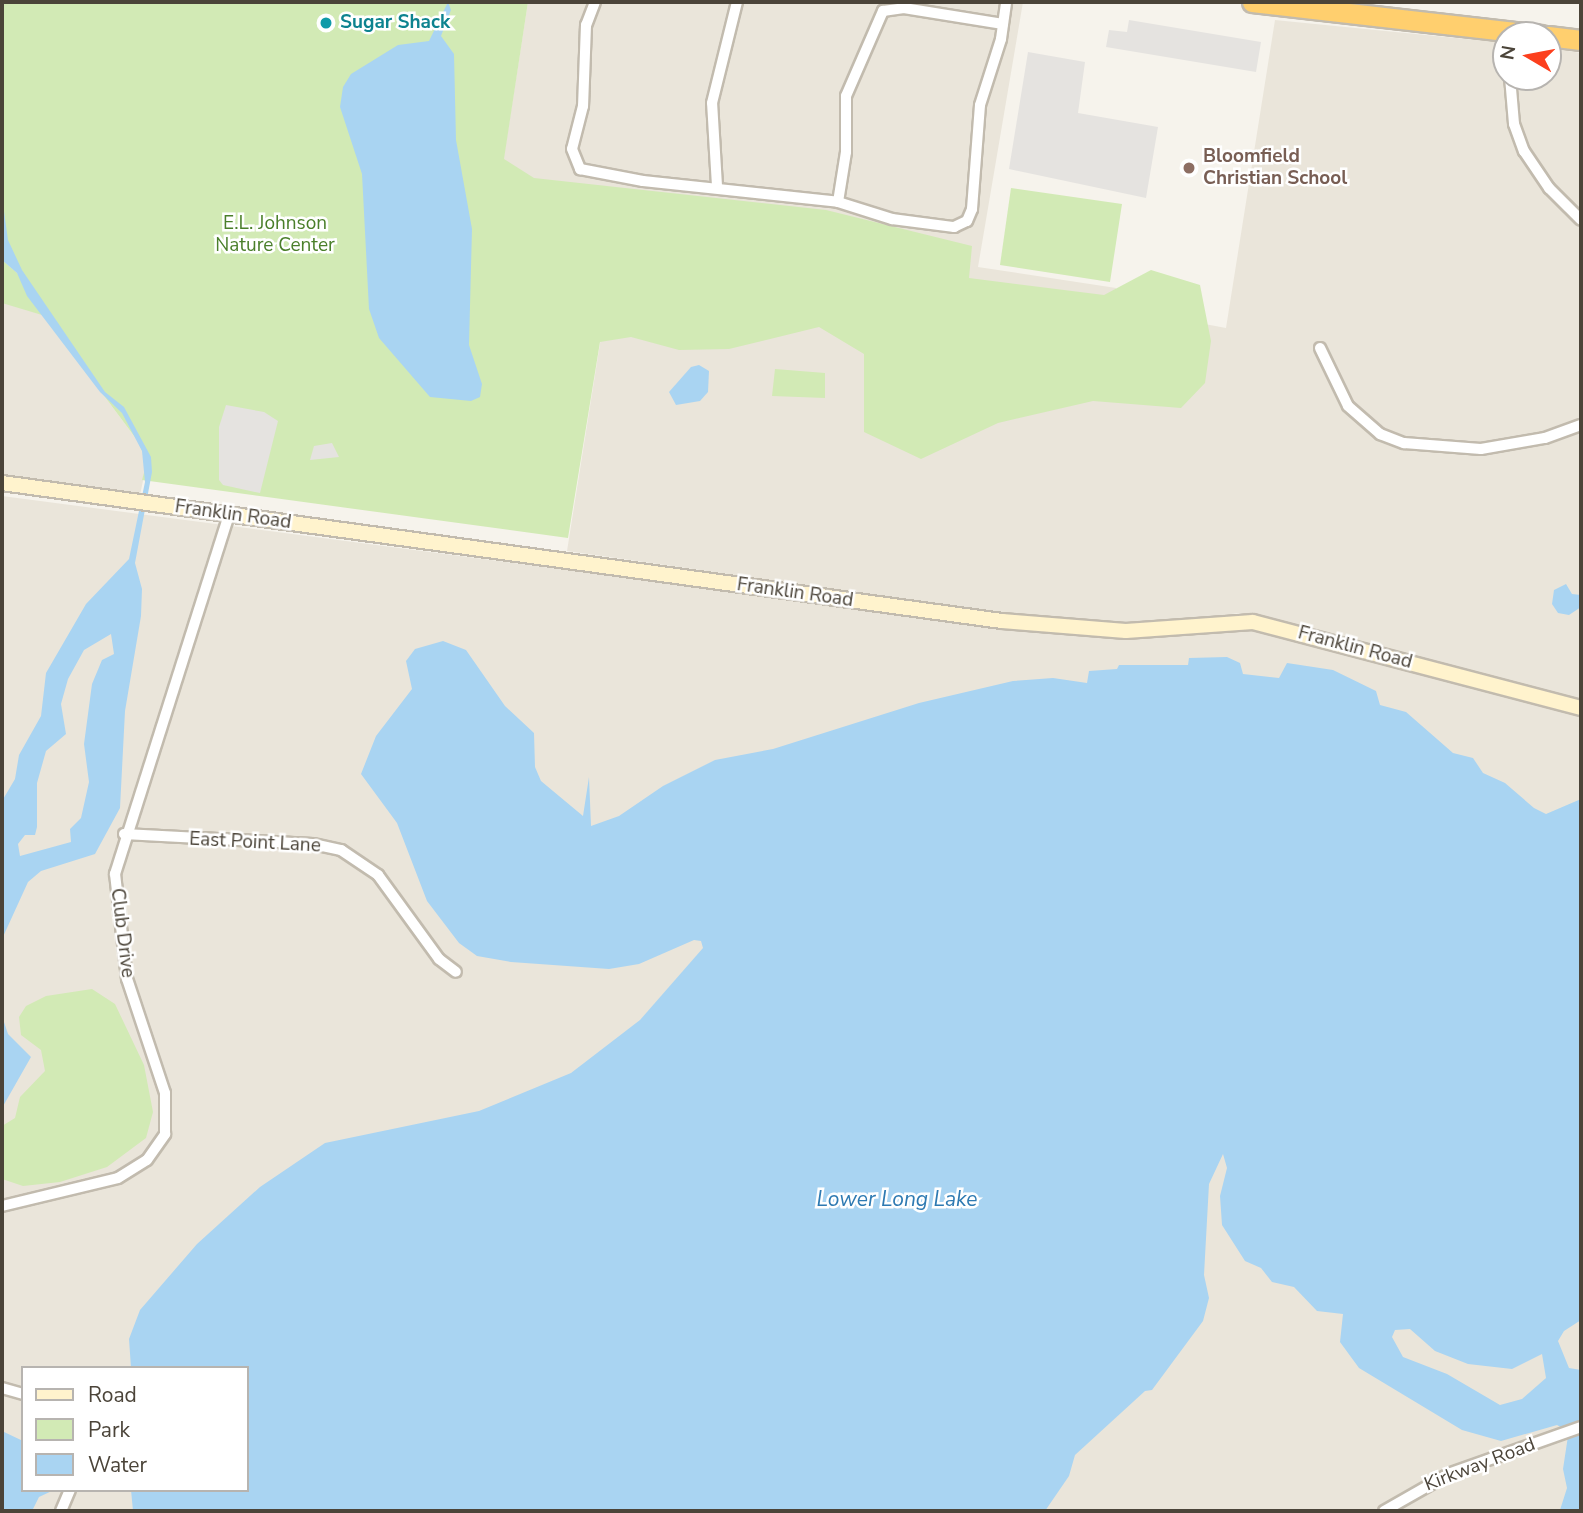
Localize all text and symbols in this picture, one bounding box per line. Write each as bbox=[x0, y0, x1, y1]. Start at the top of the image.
place label: Sugar Shack bbox=[340, 12, 450, 34]
marker: Sugar Shack bbox=[318, 15, 334, 31]
north arrow bbox=[1492, 21, 1562, 91]
text: N bbox=[1494, 43, 1522, 62]
place label: Bloomfield Christian School bbox=[1203, 146, 1347, 190]
marker: Bloomfield Christian School bbox=[1181, 160, 1197, 176]
park label: E.L. Johnson Nature Center bbox=[215, 213, 335, 257]
street label: Franklin Road bbox=[173, 496, 293, 534]
street label: Franklin Road bbox=[735, 574, 855, 612]
street label: Franklin Road bbox=[1295, 622, 1415, 674]
street label: East Point Lane bbox=[189, 828, 321, 858]
street label: Club Drive bbox=[105, 887, 139, 979]
water label: Lower Long Lake bbox=[817, 1186, 977, 1212]
legend bbox=[21, 1366, 248, 1492]
text: Road bbox=[88, 1381, 137, 1409]
text: Park bbox=[88, 1416, 130, 1444]
street label: Kirkway Road bbox=[1421, 1433, 1539, 1497]
text: Water bbox=[88, 1451, 147, 1479]

